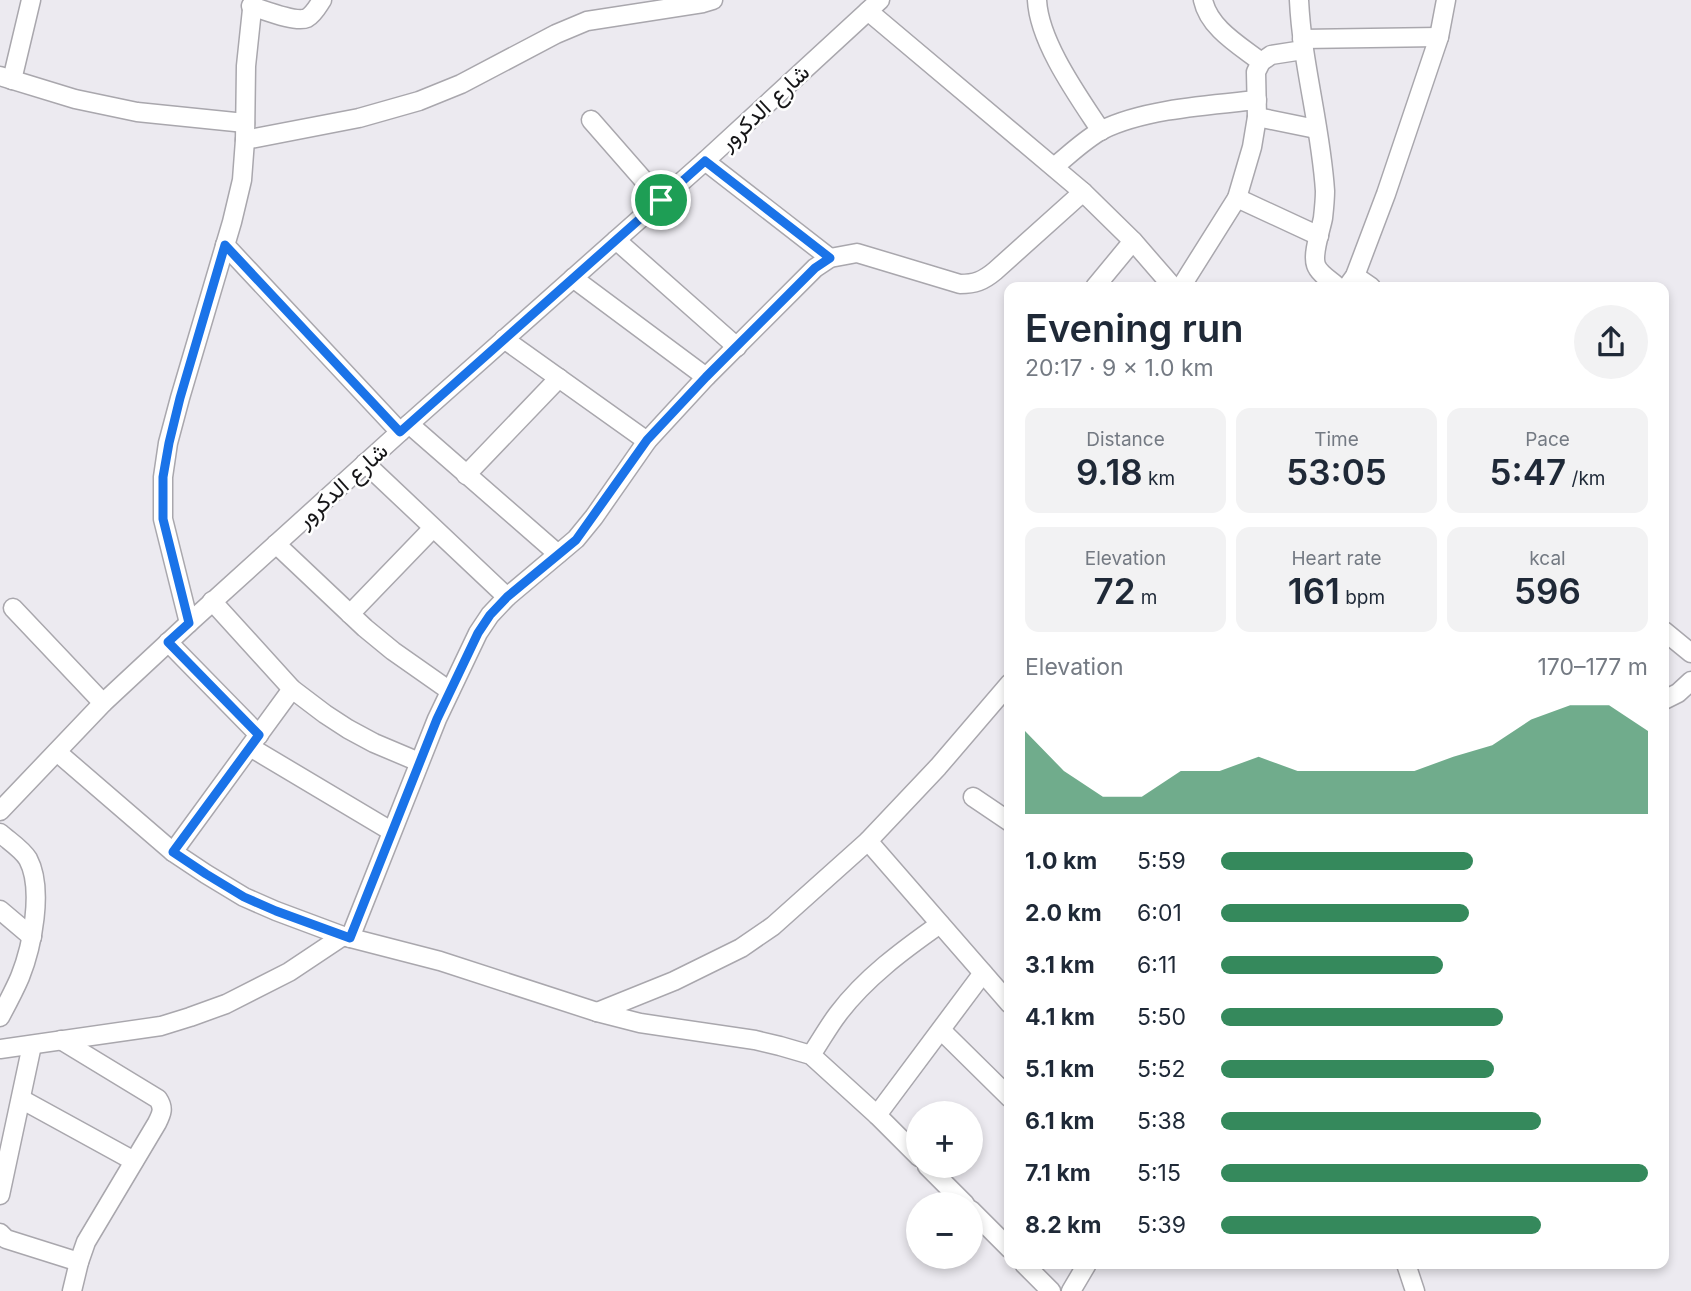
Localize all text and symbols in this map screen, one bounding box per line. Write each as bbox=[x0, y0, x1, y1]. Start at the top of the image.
street label: شارع الدكرور bbox=[712, 58, 816, 158]
pin bbox=[631, 170, 691, 230]
icon: arrive bbox=[642, 181, 680, 219]
text: Evening run bbox=[1025, 305, 1243, 351]
button: share bbox=[1574, 305, 1648, 379]
text: 20:17 · 9 × 1.0 km bbox=[1025, 354, 1214, 382]
text: Distance bbox=[1086, 428, 1165, 451]
text: Time bbox=[1314, 428, 1359, 451]
text: Pace bbox=[1525, 428, 1570, 451]
street label: شارع الدكرور bbox=[290, 437, 395, 536]
text: 9.18 bbox=[1076, 451, 1143, 493]
text: 53:05 bbox=[1286, 451, 1387, 493]
text: 5:47 bbox=[1490, 451, 1566, 493]
text: km bbox=[1143, 467, 1175, 490]
text: /km bbox=[1566, 467, 1605, 490]
text: Elevation bbox=[1085, 547, 1166, 570]
text: Heart rate bbox=[1292, 547, 1382, 570]
text: kcal bbox=[1529, 547, 1566, 570]
text: 72 bbox=[1094, 570, 1135, 612]
text: 161 bbox=[1288, 570, 1340, 612]
text: 596 bbox=[1514, 570, 1581, 612]
text: m bbox=[1135, 586, 1157, 609]
text: bpm bbox=[1340, 586, 1385, 609]
text: Elevation bbox=[1025, 653, 1124, 681]
text: 170–177 m bbox=[1538, 653, 1648, 681]
text: 1.0 km bbox=[1025, 847, 1097, 875]
text: 5:59 bbox=[1137, 847, 1186, 875]
text: 2.0 km bbox=[1025, 899, 1102, 927]
text: 6:01 bbox=[1137, 899, 1182, 927]
text: 3.1 km bbox=[1025, 951, 1095, 979]
text: 6:11 bbox=[1137, 951, 1177, 979]
text: 4.1 km bbox=[1025, 1003, 1095, 1031]
text: 5:50 bbox=[1137, 1003, 1186, 1031]
text: 5.1 km bbox=[1025, 1055, 1094, 1083]
text: 5:52 bbox=[1137, 1055, 1186, 1083]
map controls bbox=[906, 1101, 983, 1269]
button: + bbox=[906, 1101, 983, 1178]
text: 6.1 km bbox=[1025, 1107, 1095, 1135]
text: 5:38 bbox=[1137, 1107, 1186, 1135]
text: 7.1 km bbox=[1025, 1159, 1091, 1187]
text: 5:15 bbox=[1137, 1159, 1181, 1187]
button: − bbox=[906, 1192, 983, 1269]
text: 8.2 km bbox=[1025, 1211, 1101, 1239]
text: 5:39 bbox=[1137, 1211, 1186, 1239]

